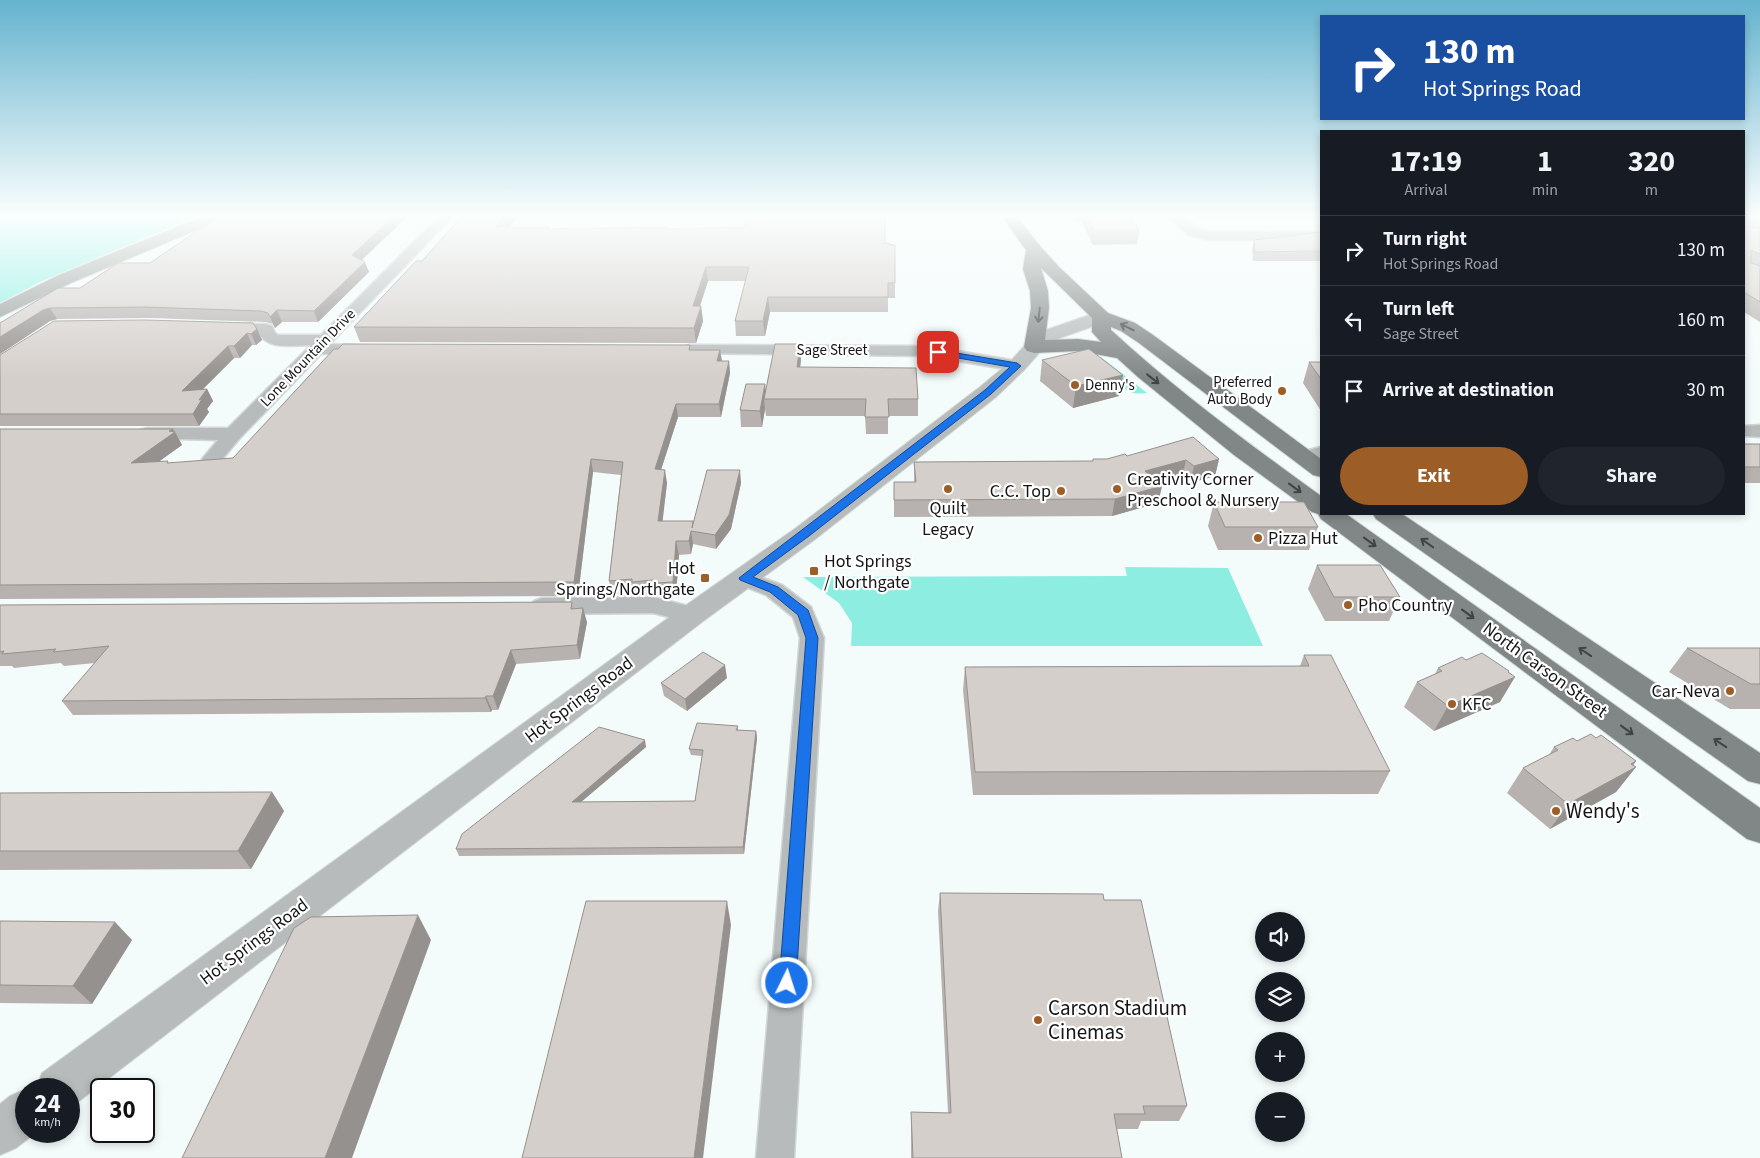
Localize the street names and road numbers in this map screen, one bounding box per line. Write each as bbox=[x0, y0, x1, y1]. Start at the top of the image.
street label: Lone Mountain Drive bbox=[256, 304, 360, 412]
street label: Sage Street bbox=[797, 340, 867, 361]
street label: North Carson Street bbox=[1478, 616, 1612, 724]
street label: Hot Springs Road bbox=[520, 651, 638, 749]
street label: Hot Springs Road bbox=[195, 893, 313, 991]

